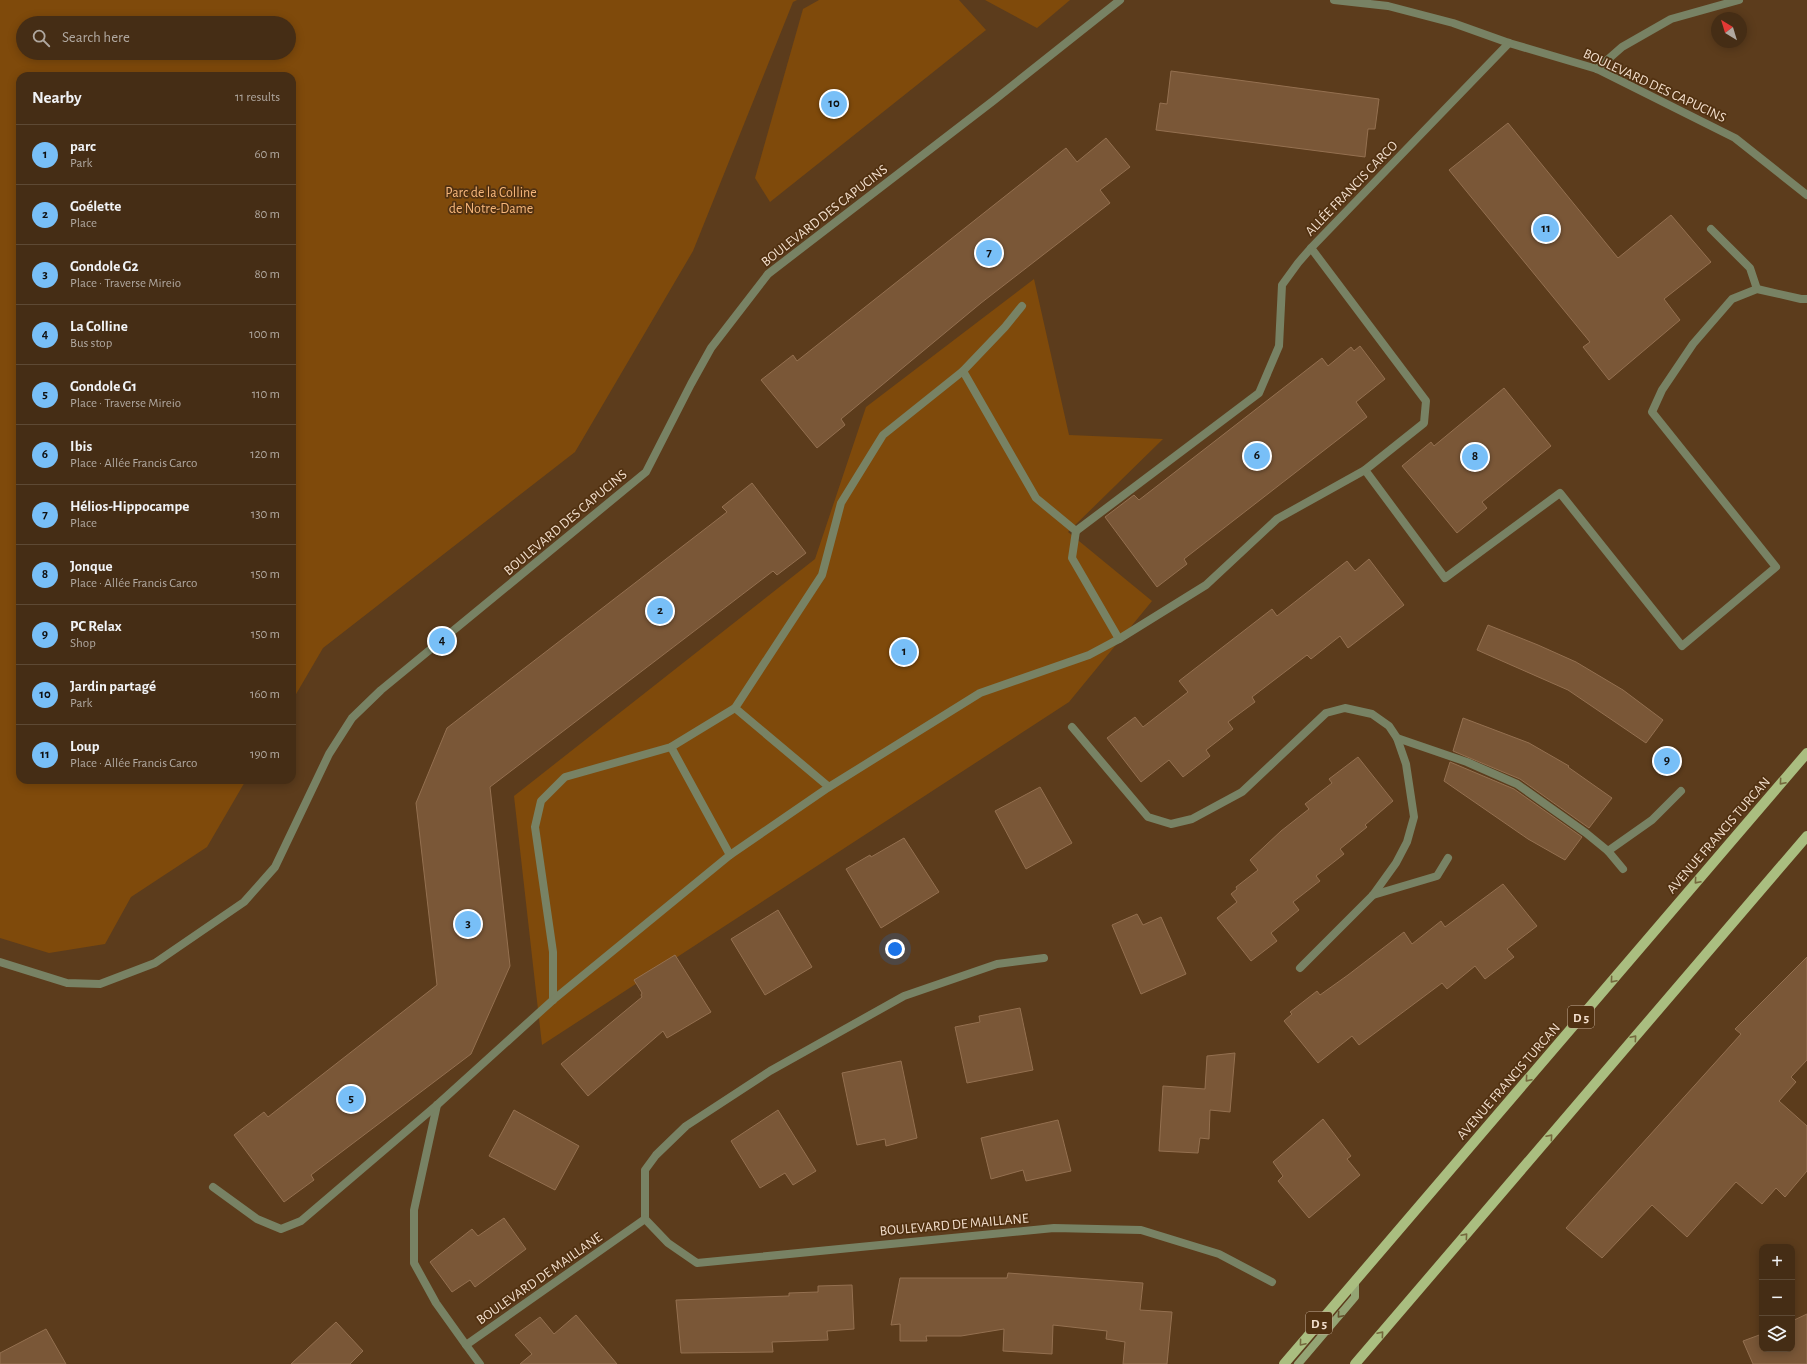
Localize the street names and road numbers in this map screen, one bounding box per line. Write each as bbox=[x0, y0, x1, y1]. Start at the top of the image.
street label: BOULEVARD DES CAPUCINS bbox=[1581, 47, 1728, 125]
street label: ALLÉE FRANCIS CARCO bbox=[1301, 136, 1401, 239]
street label: BOULEVARD DES CAPUCINS bbox=[759, 162, 890, 269]
street label: BOULEVARD DES CAPUCINS bbox=[501, 467, 630, 578]
street label: AVENUE FRANCIS TURCAN bbox=[1665, 775, 1773, 897]
road number: D 5 bbox=[1568, 1006, 1594, 1028]
street label: AVENUE FRANCIS TURCAN bbox=[1455, 1021, 1563, 1143]
street label: BOULEVARD DE MAILLANE bbox=[879, 1211, 1029, 1238]
street label: BOULEVARD DE MAILLANE bbox=[474, 1230, 605, 1327]
road number: D 5 bbox=[1306, 1312, 1332, 1334]

